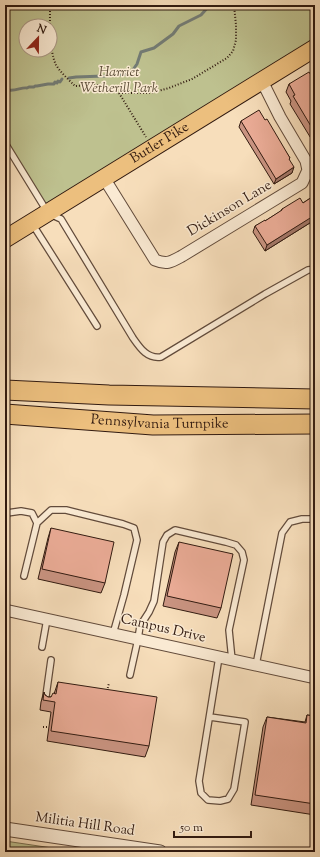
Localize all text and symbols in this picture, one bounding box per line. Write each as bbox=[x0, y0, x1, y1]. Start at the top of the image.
north arrow bbox=[18, 18, 58, 58]
text: N bbox=[33, 20, 49, 39]
park label: Harriet Wetherill Park bbox=[80, 63, 159, 99]
street label: Butler Pike bbox=[127, 118, 193, 169]
street label: Dickinson Lane bbox=[184, 176, 276, 242]
street label: Pennsylvania Turnpike bbox=[90, 410, 229, 435]
street label: Campus Drive bbox=[118, 609, 208, 649]
street label: Militia Hill Road bbox=[34, 808, 136, 842]
scale bar bbox=[174, 813, 251, 839]
text: 50 m bbox=[179, 819, 203, 837]

